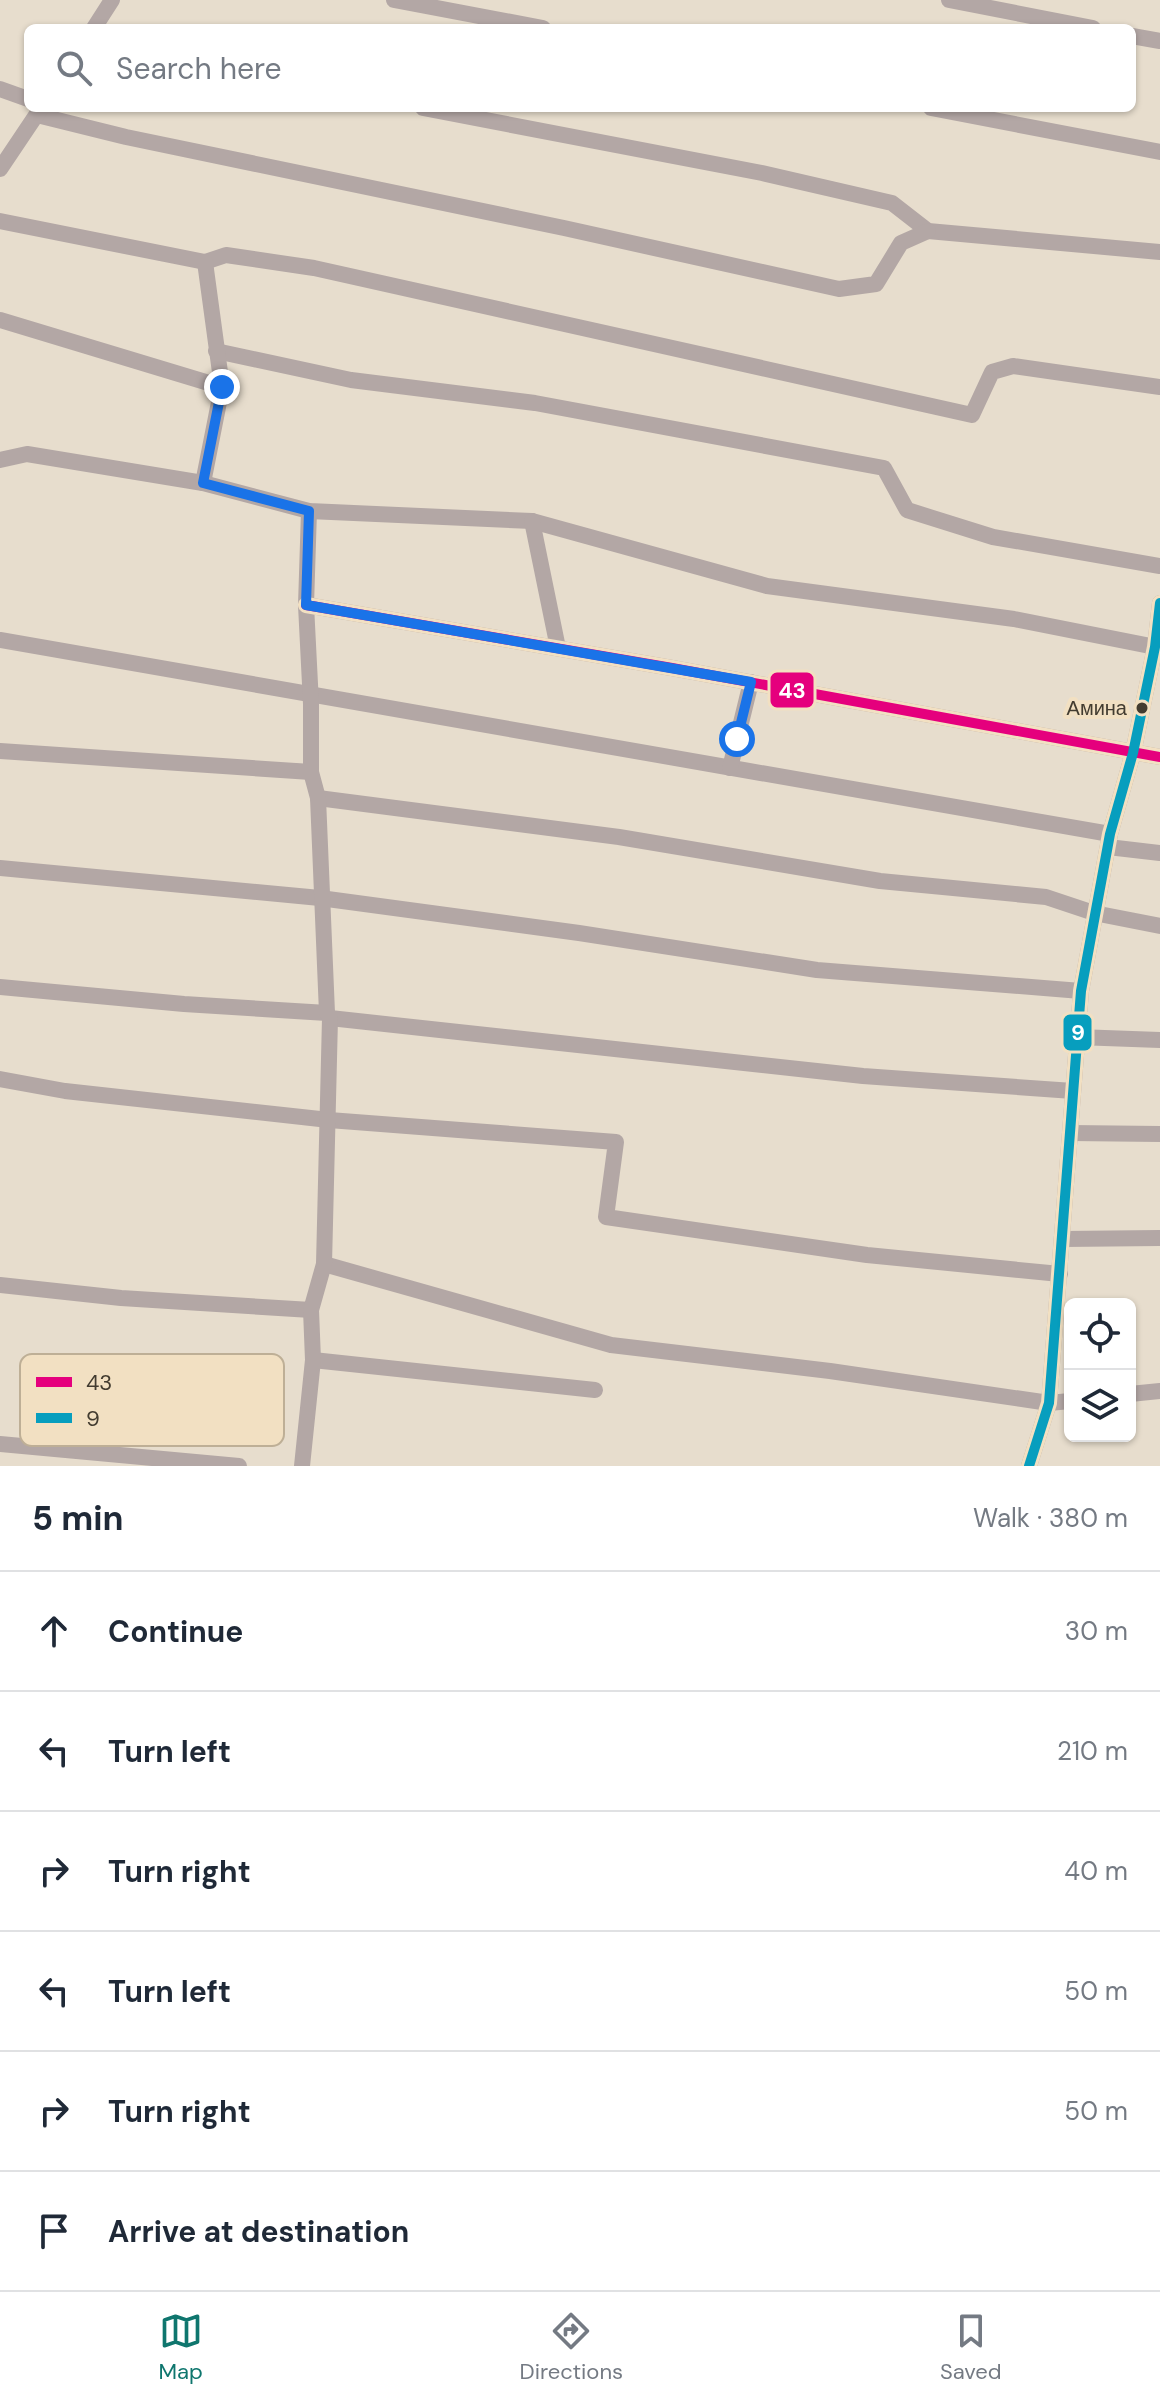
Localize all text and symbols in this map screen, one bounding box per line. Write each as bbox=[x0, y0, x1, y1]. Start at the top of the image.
search box bbox=[24, 24, 1136, 112]
icon: search bbox=[52, 46, 96, 90]
text: Search here bbox=[116, 49, 282, 88]
route end bbox=[204, 369, 240, 405]
line badge: 43 bbox=[769, 671, 815, 709]
text: 43 bbox=[778, 676, 806, 705]
place label: Амина bbox=[1067, 695, 1128, 721]
marker: Амина bbox=[1134, 700, 1150, 716]
route start bbox=[719, 721, 755, 757]
line badge: 9 bbox=[1062, 1013, 1093, 1052]
text: 9 bbox=[1071, 1018, 1085, 1047]
map controls bbox=[1064, 1298, 1136, 1442]
button: locate bbox=[1064, 1298, 1136, 1370]
legend bbox=[20, 1354, 284, 1446]
text: 43 bbox=[86, 1368, 112, 1397]
button: layers bbox=[1064, 1370, 1136, 1442]
text: 9 bbox=[86, 1404, 100, 1433]
text: 5 min bbox=[32, 1496, 123, 1541]
text: Walk · 380 m bbox=[973, 1501, 1128, 1535]
icon: ahead bbox=[32, 1609, 76, 1653]
text: Continue bbox=[108, 1612, 243, 1651]
text: 30 m bbox=[1065, 1614, 1128, 1648]
icon: left bbox=[32, 1729, 76, 1773]
text: Turn left bbox=[108, 1732, 231, 1771]
text: 210 m bbox=[1057, 1734, 1128, 1768]
icon: right bbox=[32, 1849, 76, 1893]
text: Turn right bbox=[108, 1852, 251, 1891]
text: 40 m bbox=[1064, 1854, 1128, 1888]
icon: left bbox=[32, 1969, 76, 2013]
text: Turn left bbox=[108, 1972, 231, 2011]
text: 50 m bbox=[1064, 1974, 1128, 2008]
icon: right bbox=[32, 2089, 76, 2133]
text: Turn right bbox=[108, 2092, 251, 2131]
text: 50 m bbox=[1064, 2094, 1128, 2128]
icon: arrive bbox=[32, 2209, 76, 2253]
text: Arrive at destination bbox=[108, 2212, 409, 2251]
tab: Map bbox=[158, 2309, 203, 2386]
tab: Directions bbox=[520, 2309, 623, 2386]
tab: Saved bbox=[940, 2309, 1002, 2386]

